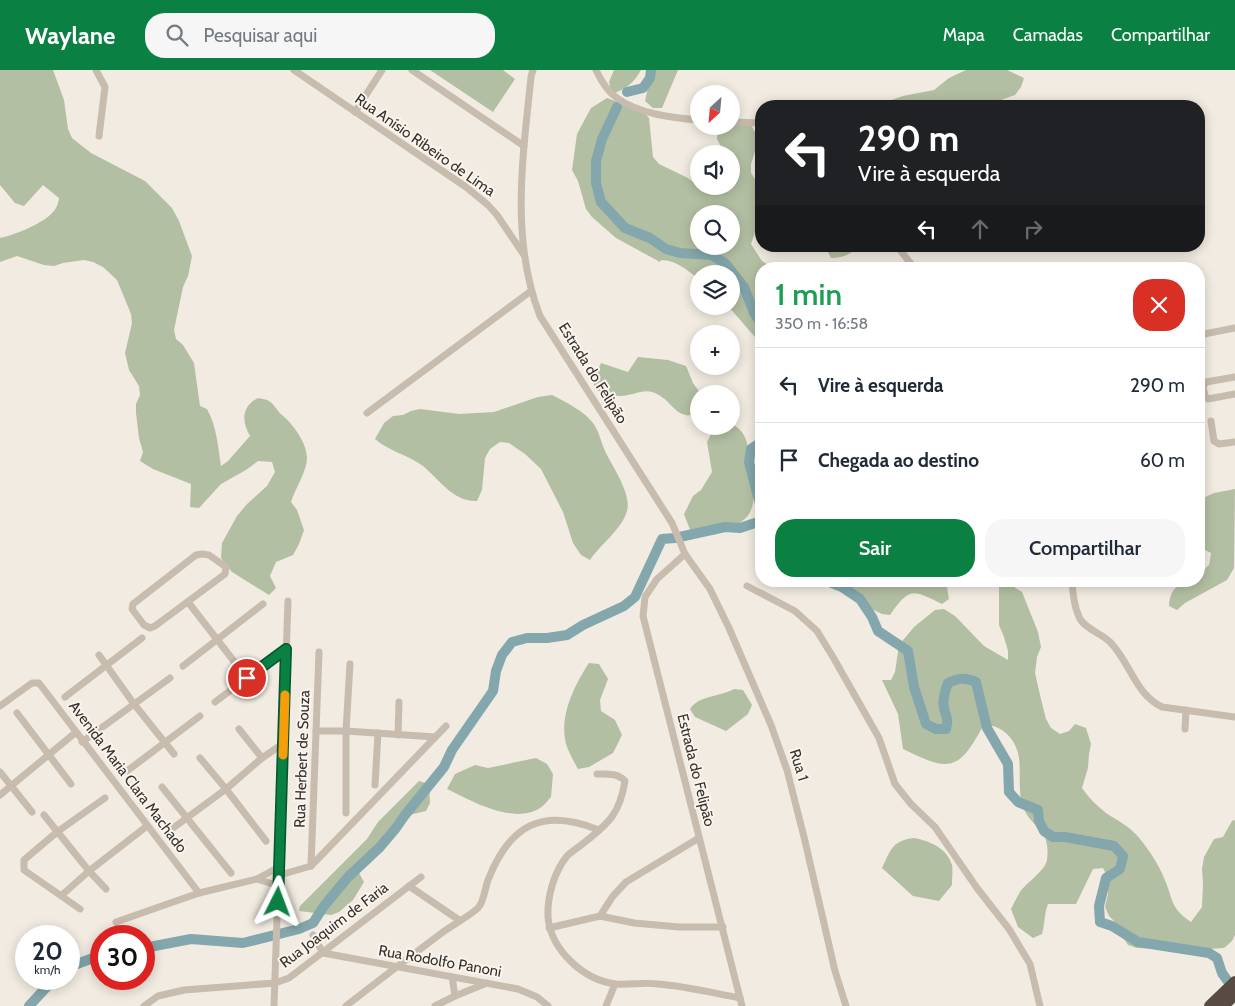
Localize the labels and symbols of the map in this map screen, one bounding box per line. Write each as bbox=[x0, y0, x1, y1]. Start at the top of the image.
north arrow bbox=[690, 85, 740, 135]
street label: Rua Anísio Ribeiro de Lima bbox=[351, 90, 499, 201]
street label: Estrada do Felipão bbox=[555, 319, 631, 427]
pin bbox=[226, 657, 268, 699]
street label: Rua Herbert de Souza bbox=[291, 689, 313, 828]
street label: Avenida Maria Clara Machado bbox=[65, 698, 191, 856]
street label: Estrada do Felipão bbox=[673, 712, 719, 828]
street label: Rua 1 bbox=[786, 747, 812, 783]
position arrow bbox=[251, 875, 303, 927]
street label: Rua Joaquim de Faria bbox=[276, 878, 392, 972]
speed limit sign: 30 bbox=[90, 925, 155, 990]
street label: Rua Rodolfo Panoni bbox=[377, 941, 503, 981]

